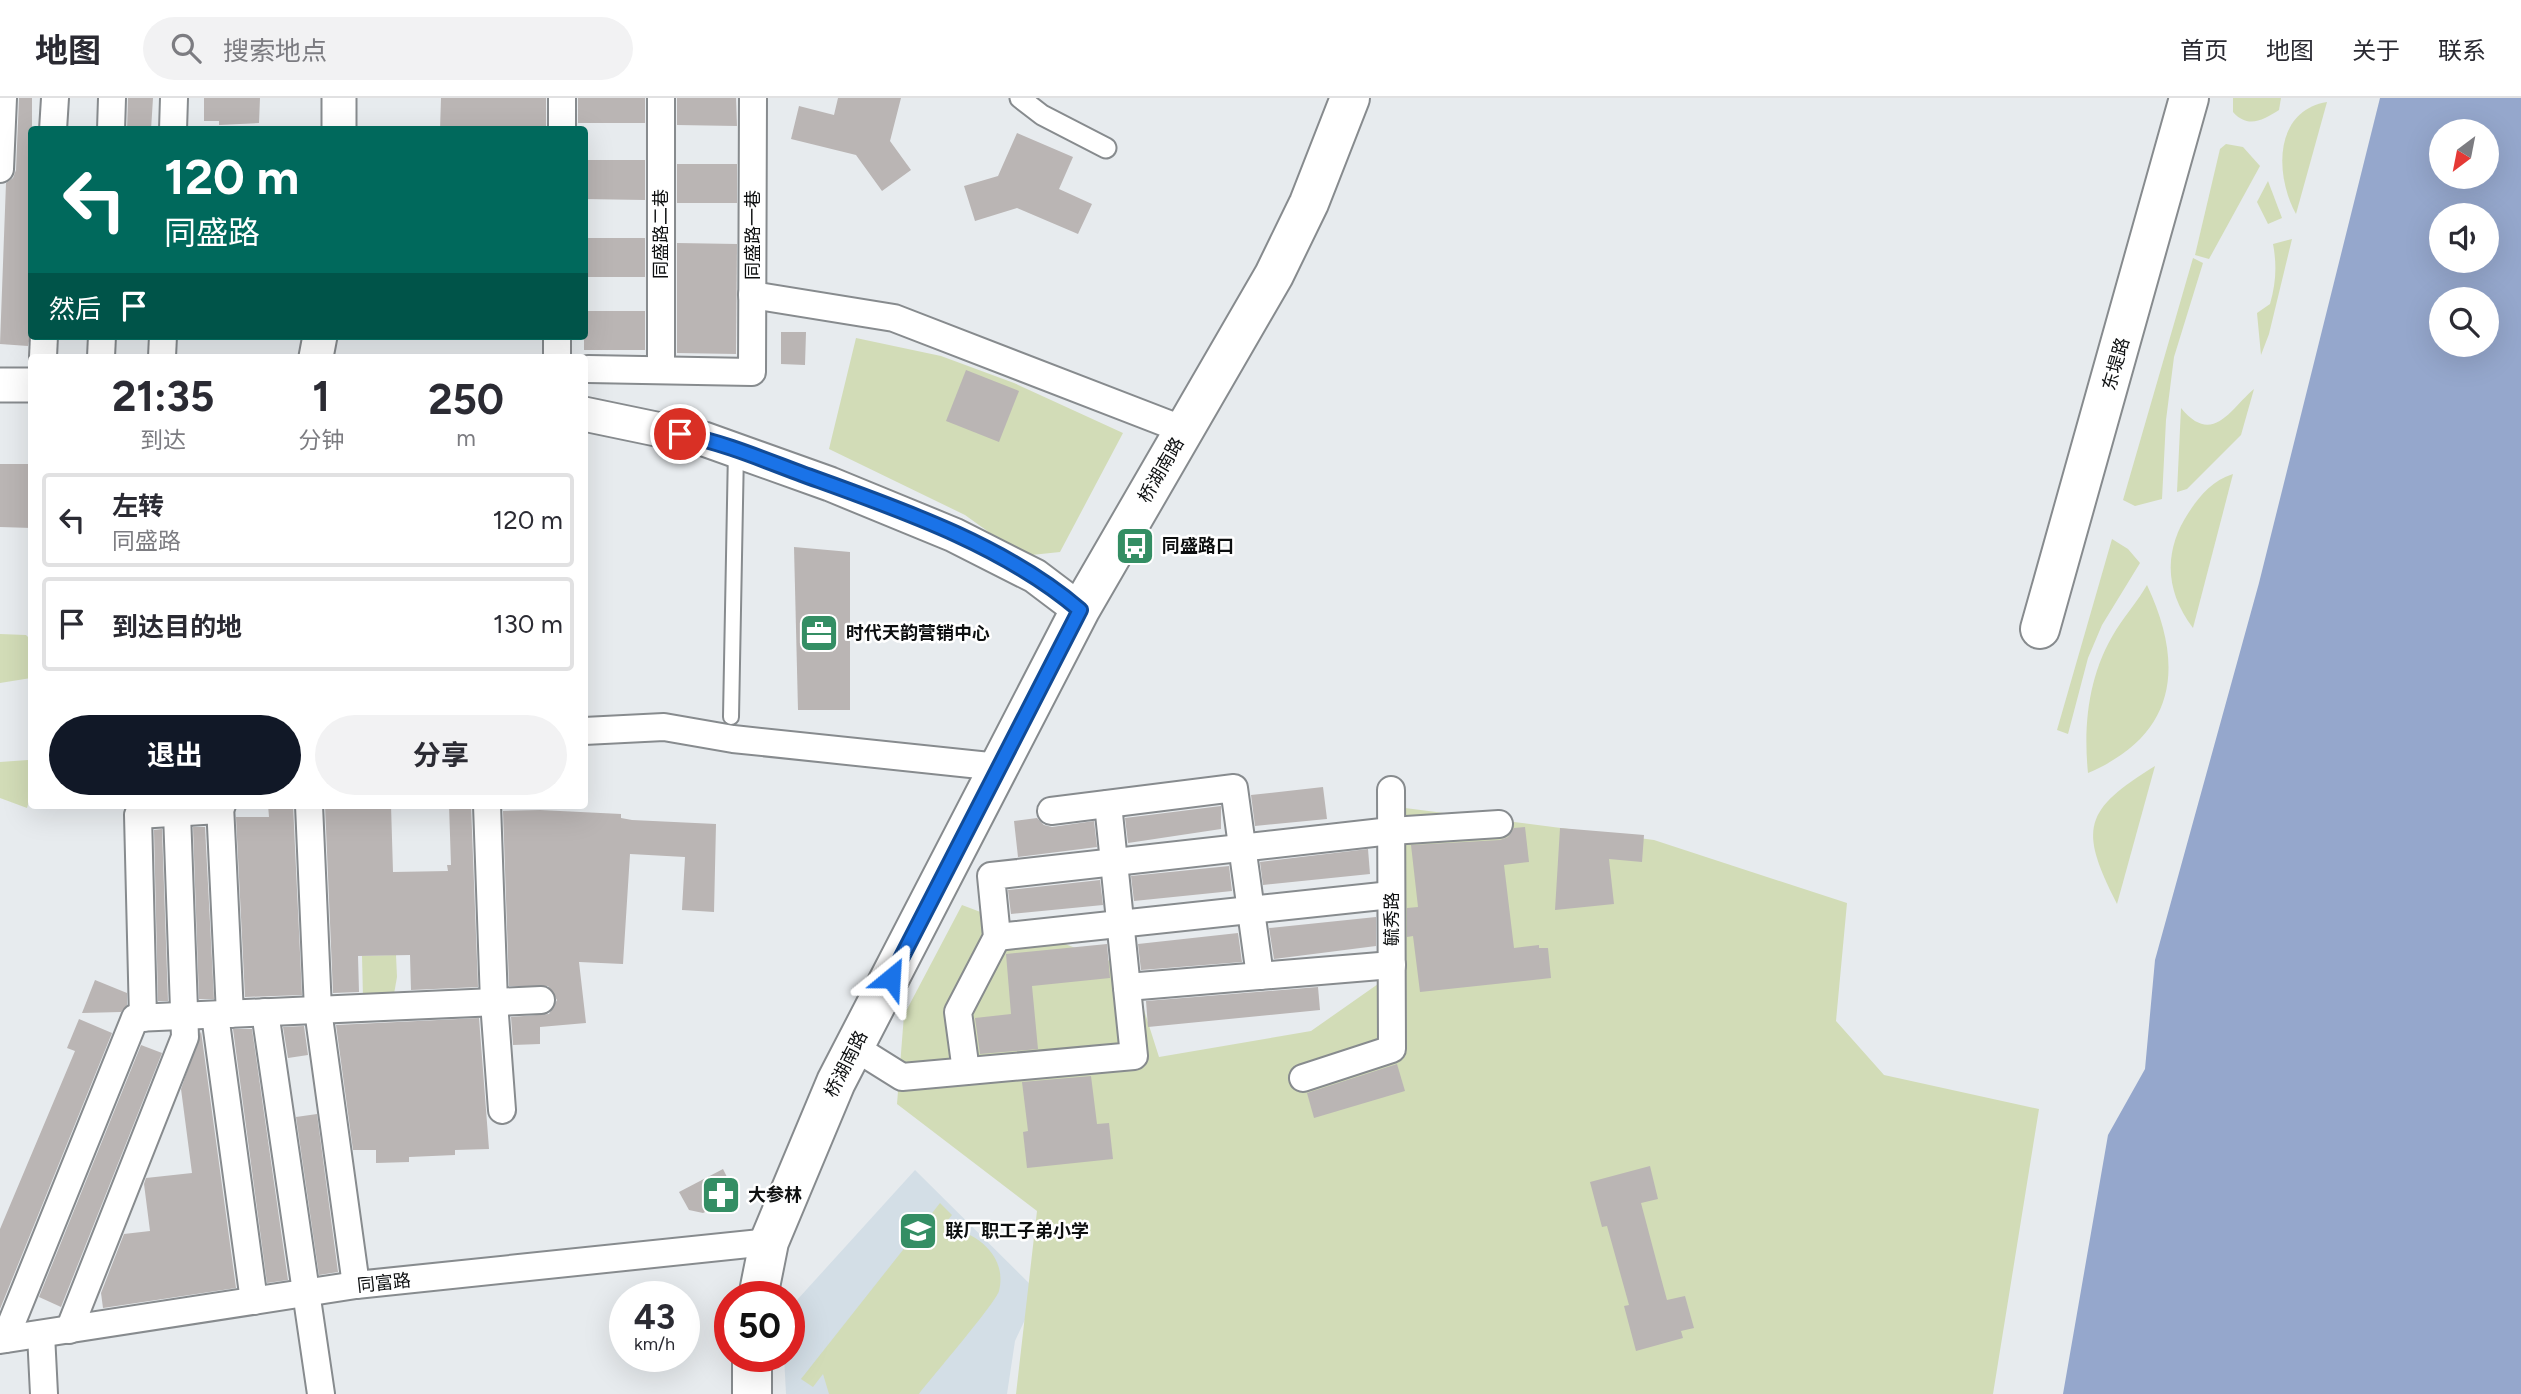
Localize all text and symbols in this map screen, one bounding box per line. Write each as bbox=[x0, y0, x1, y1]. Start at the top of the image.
search box bbox=[143, 17, 633, 80]
icon: search bbox=[167, 29, 205, 67]
text: 地图 bbox=[35, 31, 101, 70]
text: 搜索地点 bbox=[223, 35, 327, 67]
text: 首页 bbox=[2180, 36, 2228, 65]
text: 地图 bbox=[2266, 36, 2314, 65]
text: 关于 bbox=[2352, 36, 2400, 65]
text: 联系 bbox=[2438, 36, 2486, 65]
north arrow bbox=[2429, 119, 2499, 189]
map controls bbox=[2429, 119, 2499, 357]
text: 120 m bbox=[164, 147, 299, 206]
icon: left bbox=[49, 154, 140, 245]
street label: 同盛路二巷 bbox=[650, 189, 672, 279]
street label: 同盛路一巷 bbox=[742, 190, 764, 280]
button: sound bbox=[2429, 203, 2499, 273]
text: 同盛路 bbox=[164, 214, 260, 252]
icon: arrive bbox=[115, 287, 153, 325]
button: search bbox=[2429, 287, 2499, 357]
text: 然后 bbox=[49, 293, 101, 325]
street label: 东堤路 bbox=[2098, 335, 2134, 393]
text: 21:35 bbox=[112, 371, 214, 422]
text: 1 bbox=[312, 371, 330, 422]
text: 250 bbox=[428, 374, 504, 425]
pin bbox=[650, 404, 710, 464]
icon: arrive bbox=[661, 415, 699, 453]
text: m bbox=[456, 424, 476, 452]
text: 到达 bbox=[140, 426, 186, 454]
text: 分钟 bbox=[298, 426, 344, 454]
street label: 桥湖南路 bbox=[1133, 433, 1189, 507]
text: 左转 bbox=[112, 490, 164, 522]
icon: left bbox=[53, 501, 91, 539]
text: 120 m bbox=[493, 504, 563, 536]
bus stop icon: 同盛路口 bbox=[1114, 525, 1156, 567]
text: 同盛路 bbox=[112, 527, 181, 555]
place label: 同盛路口 bbox=[1162, 535, 1234, 557]
icon: arrive bbox=[53, 605, 91, 643]
text: 130 m bbox=[493, 608, 563, 640]
text: 到达目的地 bbox=[112, 611, 242, 643]
office icon: 时代天韵营销中心 bbox=[798, 612, 840, 654]
place label: 时代天韵营销中心 bbox=[846, 622, 990, 644]
button: 退出 bbox=[49, 715, 301, 795]
button: 分享 bbox=[315, 715, 567, 795]
street label: 毓秀路 bbox=[1381, 892, 1403, 946]
position arrow bbox=[854, 941, 928, 1015]
street label: 桥湖南路 bbox=[820, 1027, 872, 1101]
pharmacy icon: 大参林 bbox=[700, 1174, 742, 1216]
place label: 大参林 bbox=[748, 1184, 802, 1206]
school or university icon: 联厂职工子弟小学 bbox=[897, 1210, 939, 1252]
place label: 联厂职工子弟小学 bbox=[945, 1220, 1089, 1242]
street label: 同富路 bbox=[356, 1269, 412, 1297]
speed limit sign: 50 bbox=[714, 1281, 805, 1372]
text: 43 bbox=[634, 1296, 675, 1338]
text: km/h bbox=[634, 1333, 675, 1355]

